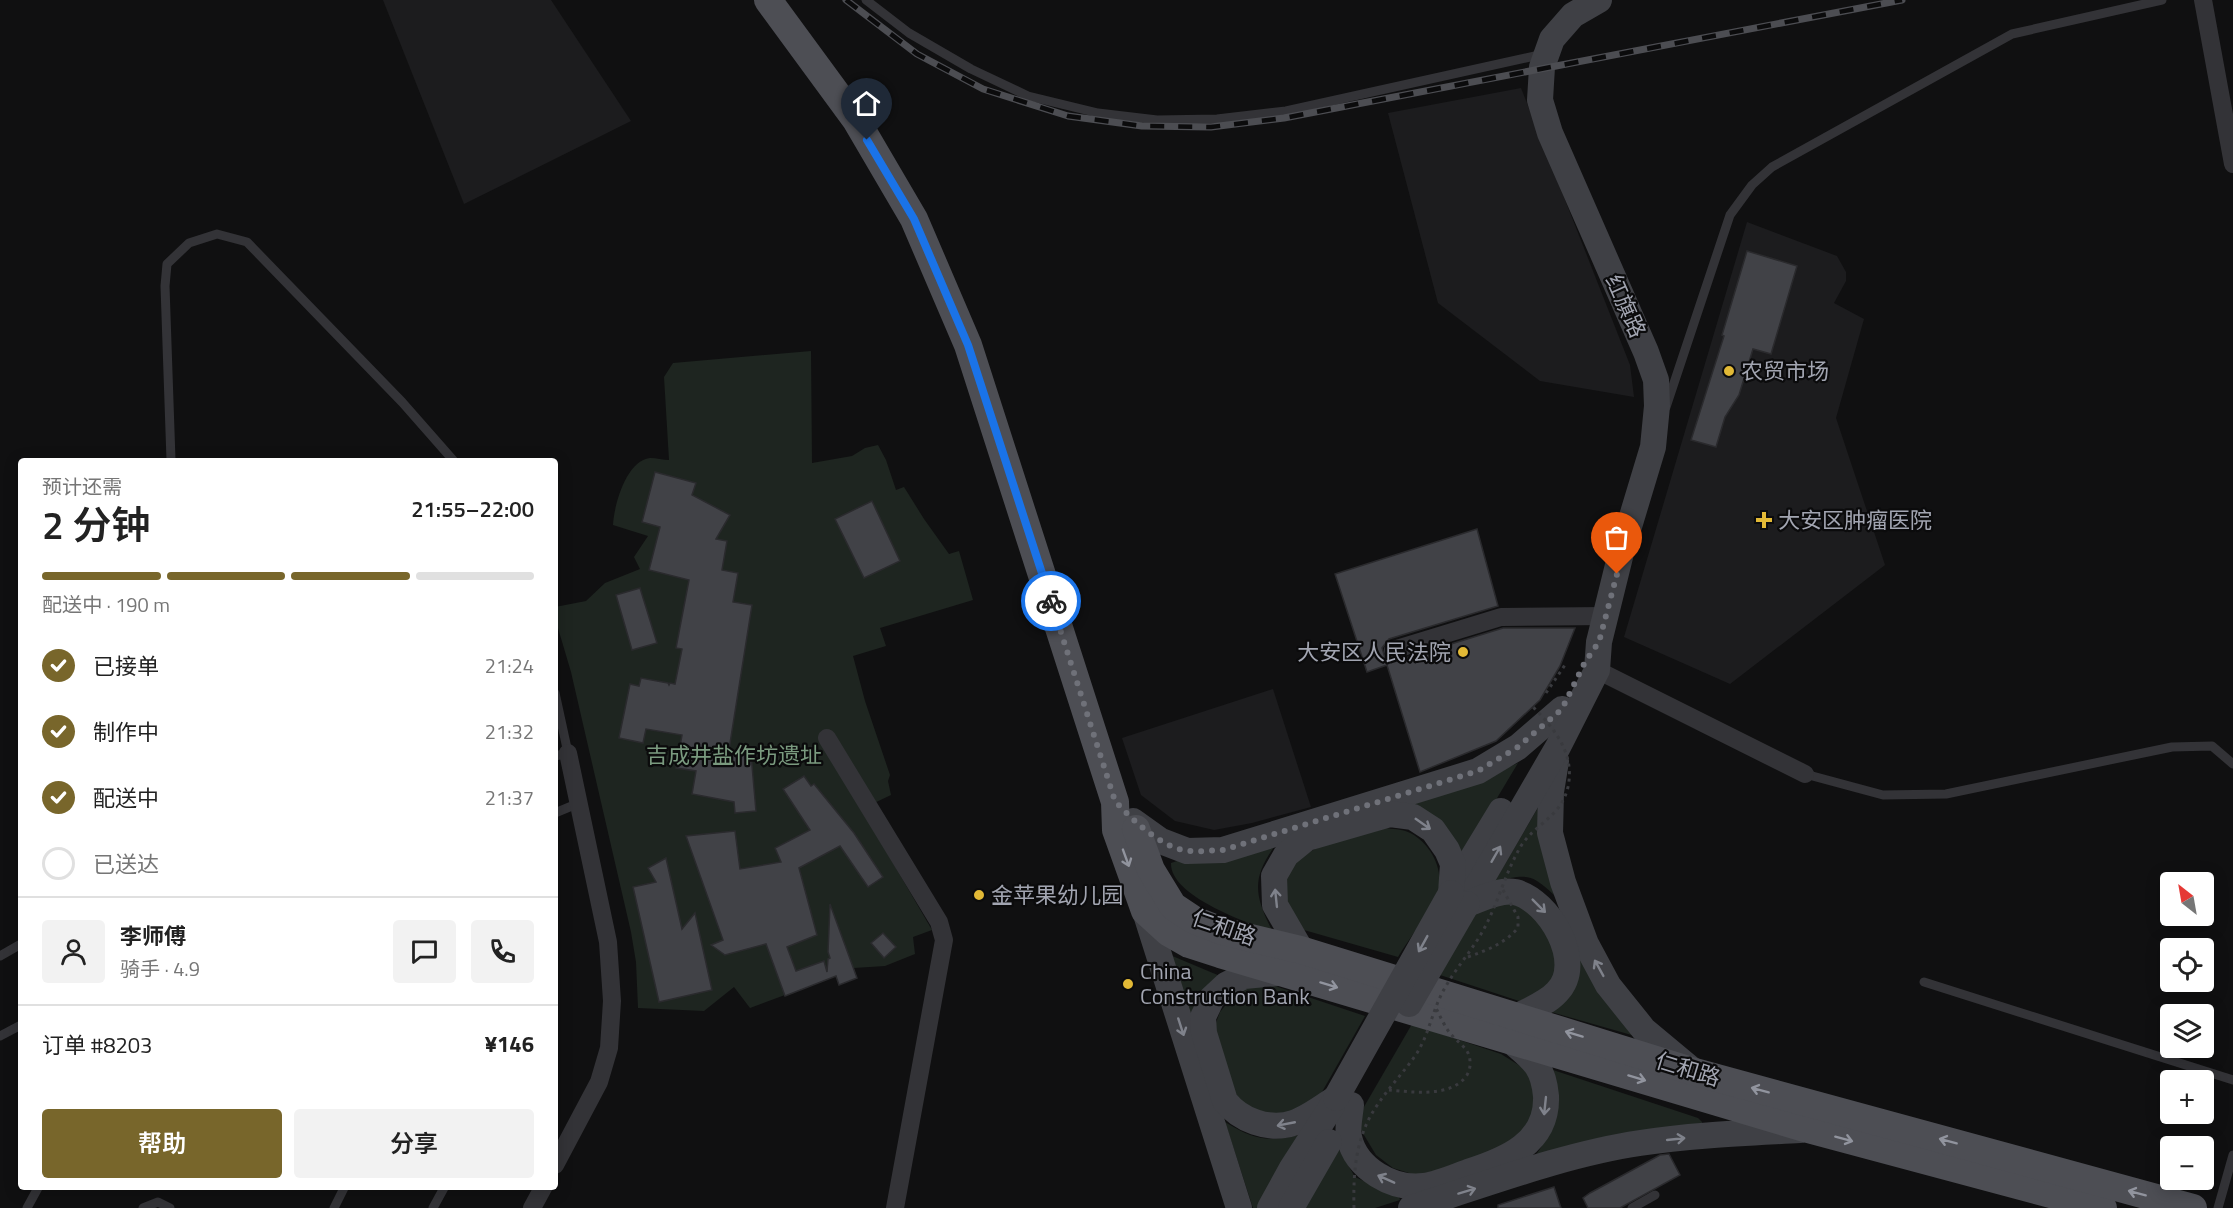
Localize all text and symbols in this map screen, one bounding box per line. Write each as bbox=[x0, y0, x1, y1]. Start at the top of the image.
pin bbox=[841, 78, 892, 140]
icon: home bbox=[850, 87, 883, 120]
street label: 红旗路 bbox=[1597, 269, 1655, 343]
place label: 农贸市场 bbox=[1741, 354, 1829, 388]
marker: 农贸市场 bbox=[1722, 364, 1736, 378]
text: 预计还需 bbox=[42, 471, 122, 502]
text: 21:55–22:00 bbox=[411, 492, 534, 526]
text: 2 分钟 bbox=[42, 495, 150, 554]
place label: 大安区肿瘤医院 bbox=[1778, 503, 1932, 537]
marker: 大安区肿瘤医院 bbox=[1755, 511, 1773, 529]
pin bbox=[1591, 512, 1642, 574]
icon: bag bbox=[1600, 521, 1633, 554]
courier bbox=[1021, 571, 1081, 631]
icon: bike bbox=[1035, 585, 1068, 618]
text: 配送中 · 190 m bbox=[42, 589, 170, 620]
place label: 大安区人民法院 bbox=[1297, 635, 1451, 669]
marker: 大安区人民法院 bbox=[1456, 645, 1470, 659]
icon: check bbox=[42, 649, 75, 682]
text: 已接单 bbox=[93, 649, 159, 683]
text: 21:24 bbox=[485, 650, 534, 681]
icon: check bbox=[42, 715, 75, 748]
text: 制作中 bbox=[93, 715, 159, 749]
text: 21:32 bbox=[485, 716, 534, 747]
park label: 吉成井盐作坊遗址 bbox=[646, 738, 822, 772]
icon: check bbox=[42, 781, 75, 814]
text: 配送中 bbox=[93, 781, 159, 815]
text: 21:37 bbox=[485, 782, 534, 813]
one-way arrow bbox=[1415, 818, 1431, 830]
one-way arrow bbox=[1490, 846, 1502, 863]
text: 已送达 bbox=[93, 847, 159, 881]
one-way arrow bbox=[1121, 848, 1132, 867]
north arrow bbox=[2160, 872, 2214, 926]
map controls bbox=[2160, 872, 2214, 1190]
place label: 金苹果幼儿园 bbox=[991, 878, 1123, 912]
marker: 金苹果幼儿园 bbox=[972, 888, 986, 902]
one-way arrow bbox=[1270, 888, 1281, 908]
one-way arrow bbox=[1532, 899, 1547, 913]
street label: 仁和路 bbox=[1187, 900, 1261, 954]
text: 李师傅 bbox=[120, 919, 186, 953]
button: person bbox=[42, 920, 105, 983]
button: chat bbox=[393, 920, 456, 983]
button: phone bbox=[471, 920, 534, 983]
one-way arrow bbox=[1416, 935, 1428, 952]
button: locate bbox=[2160, 938, 2214, 992]
text: 骑手 · 4.9 bbox=[120, 953, 200, 984]
place label: China Construction Bank bbox=[1140, 954, 1310, 1013]
one-way arrow bbox=[1593, 960, 1604, 978]
marker: China Construction Bank bbox=[1121, 977, 1135, 991]
one-way arrow bbox=[1319, 980, 1338, 991]
button: layers bbox=[2160, 1004, 2214, 1058]
one-way arrow bbox=[1177, 1017, 1188, 1036]
text: ¥146 bbox=[485, 1027, 534, 1061]
text: 订单 #8203 bbox=[42, 1028, 152, 1062]
one-way arrow bbox=[1565, 1028, 1584, 1039]
street label: 仁和路 bbox=[1651, 1043, 1725, 1095]
button: + bbox=[2160, 1070, 2214, 1124]
one-way arrow bbox=[1627, 1073, 1646, 1084]
one-way arrow bbox=[1751, 1084, 1770, 1095]
one-way arrow bbox=[1539, 1096, 1550, 1115]
button: 帮助 bbox=[42, 1109, 282, 1178]
button: 分享 bbox=[294, 1109, 534, 1178]
one-way arrow bbox=[1276, 1119, 1296, 1130]
one-way arrow bbox=[1665, 1133, 1685, 1144]
one-way arrow bbox=[1834, 1133, 1853, 1145]
one-way arrow bbox=[1939, 1135, 1958, 1147]
button: − bbox=[2160, 1136, 2214, 1190]
one-way arrow bbox=[1377, 1173, 1395, 1184]
one-way arrow bbox=[1457, 1185, 1476, 1196]
one-way arrow bbox=[2127, 1186, 2146, 1198]

